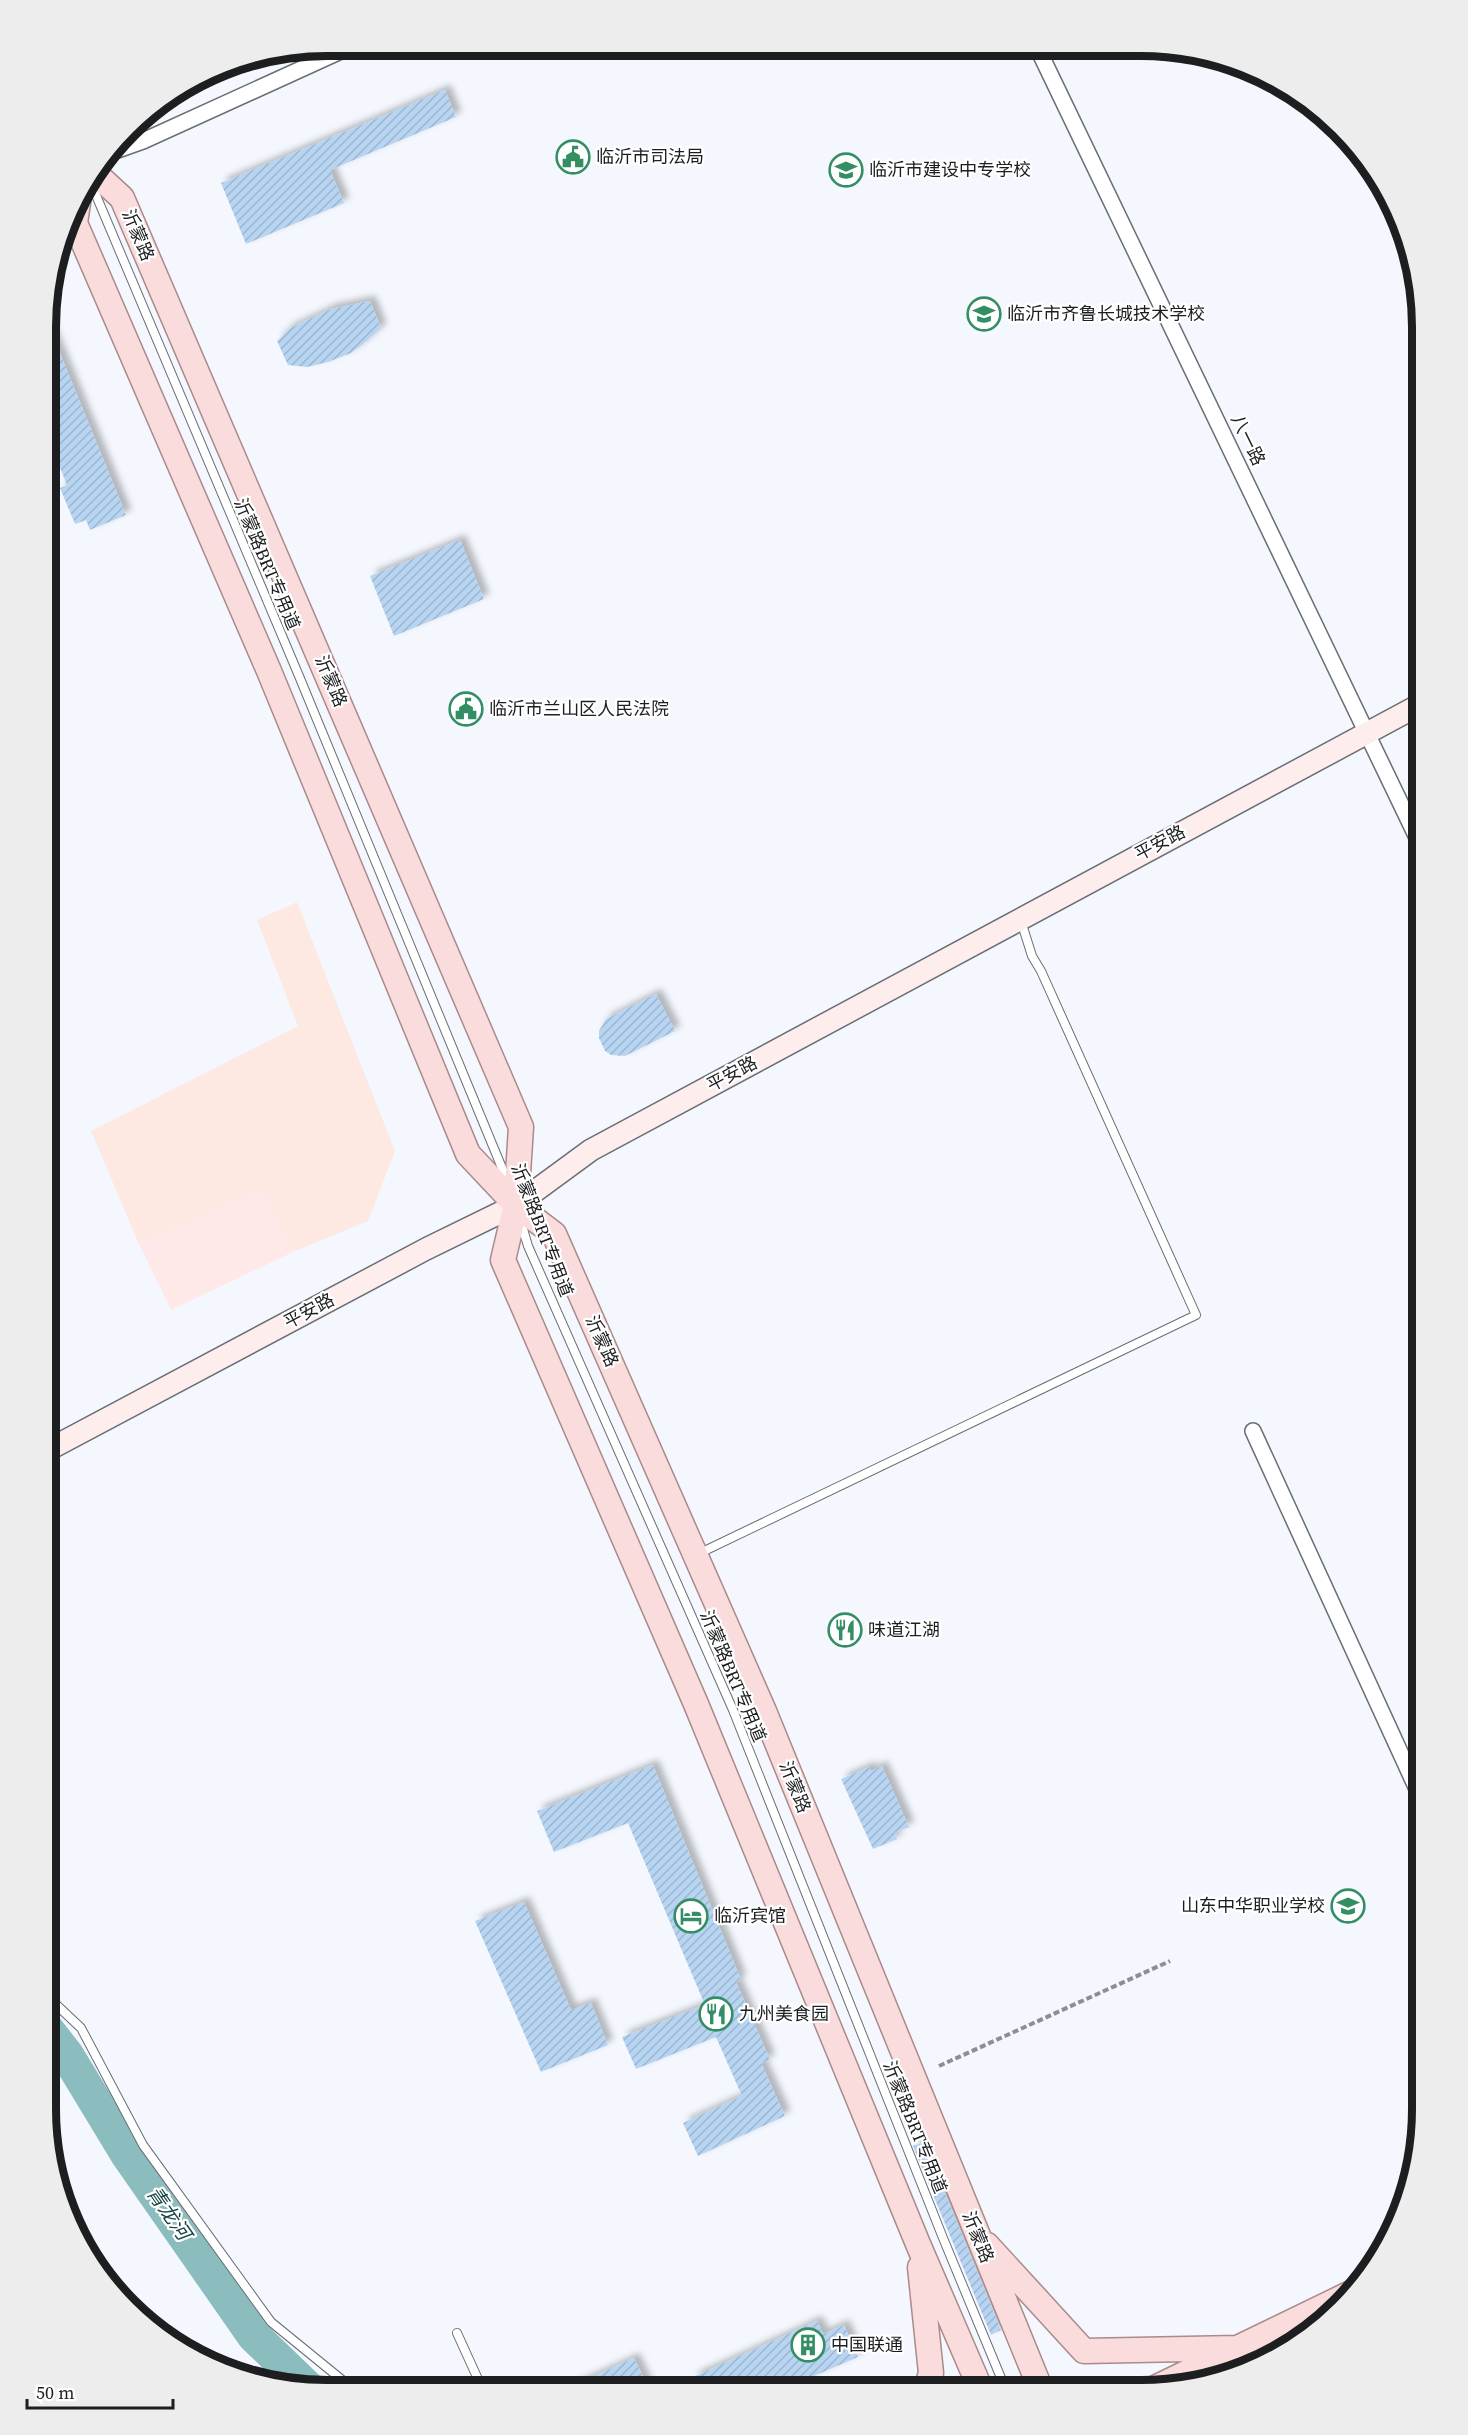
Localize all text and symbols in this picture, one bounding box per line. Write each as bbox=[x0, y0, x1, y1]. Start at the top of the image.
public building icon: 临沂市司法局 bbox=[555, 139, 591, 175]
place label: 临沂市司法局 bbox=[596, 144, 704, 169]
school or university icon: 临沂市建设中专学校 bbox=[828, 152, 864, 188]
place label: 临沂市建设中专学校 bbox=[869, 157, 1031, 182]
street label: 沂蒙路 bbox=[116, 205, 161, 265]
school or university icon: 临沂市齐鲁长城技术学校 bbox=[966, 296, 1002, 332]
place label: 临沂市齐鲁长城技术学校 bbox=[1007, 301, 1205, 326]
street label: 八一路 bbox=[1225, 410, 1272, 470]
street label: 沂蒙路BRT专用道 bbox=[228, 494, 306, 634]
street label: 沂蒙路 bbox=[309, 651, 354, 711]
public building icon: 临沂市兰山区人民法院 bbox=[448, 691, 484, 727]
place label: 临沂市兰山区人民法院 bbox=[489, 696, 669, 721]
street label: 平安路 bbox=[1130, 819, 1189, 866]
street label: 平安路 bbox=[702, 1050, 761, 1097]
street label: 沂蒙路BRT专用道 bbox=[506, 1160, 579, 1300]
street label: 平安路 bbox=[279, 1287, 338, 1334]
street label: 沂蒙路 bbox=[580, 1311, 625, 1371]
street label: 沂蒙路BRT专用道 bbox=[694, 1606, 772, 1746]
restaurant icon: 味道江湖 bbox=[827, 1612, 863, 1648]
place label: 味道江湖 bbox=[868, 1617, 940, 1642]
street label: 沂蒙路 bbox=[774, 1757, 817, 1817]
school or university icon: 山东中华职业学校 bbox=[1330, 1888, 1366, 1924]
place label: 山东中华职业学校 bbox=[1181, 1893, 1325, 1918]
hotel icon: 临沂宾馆 bbox=[673, 1898, 709, 1934]
place label: 临沂宾馆 bbox=[714, 1903, 786, 1928]
restaurant icon: 九州美食园 bbox=[698, 1996, 734, 2032]
place label: 九州美食园 bbox=[739, 2001, 829, 2026]
street label: 沂蒙路BRT专用道 bbox=[877, 2057, 953, 2197]
water label: 青龙河 bbox=[140, 2180, 200, 2249]
street label: 沂蒙路 bbox=[957, 2207, 1000, 2267]
building icon: 中国联通 bbox=[790, 2327, 826, 2363]
place label: 中国联通 bbox=[831, 2332, 903, 2357]
scale bar bbox=[27, 2372, 172, 2410]
text: 50 m bbox=[36, 2380, 74, 2405]

